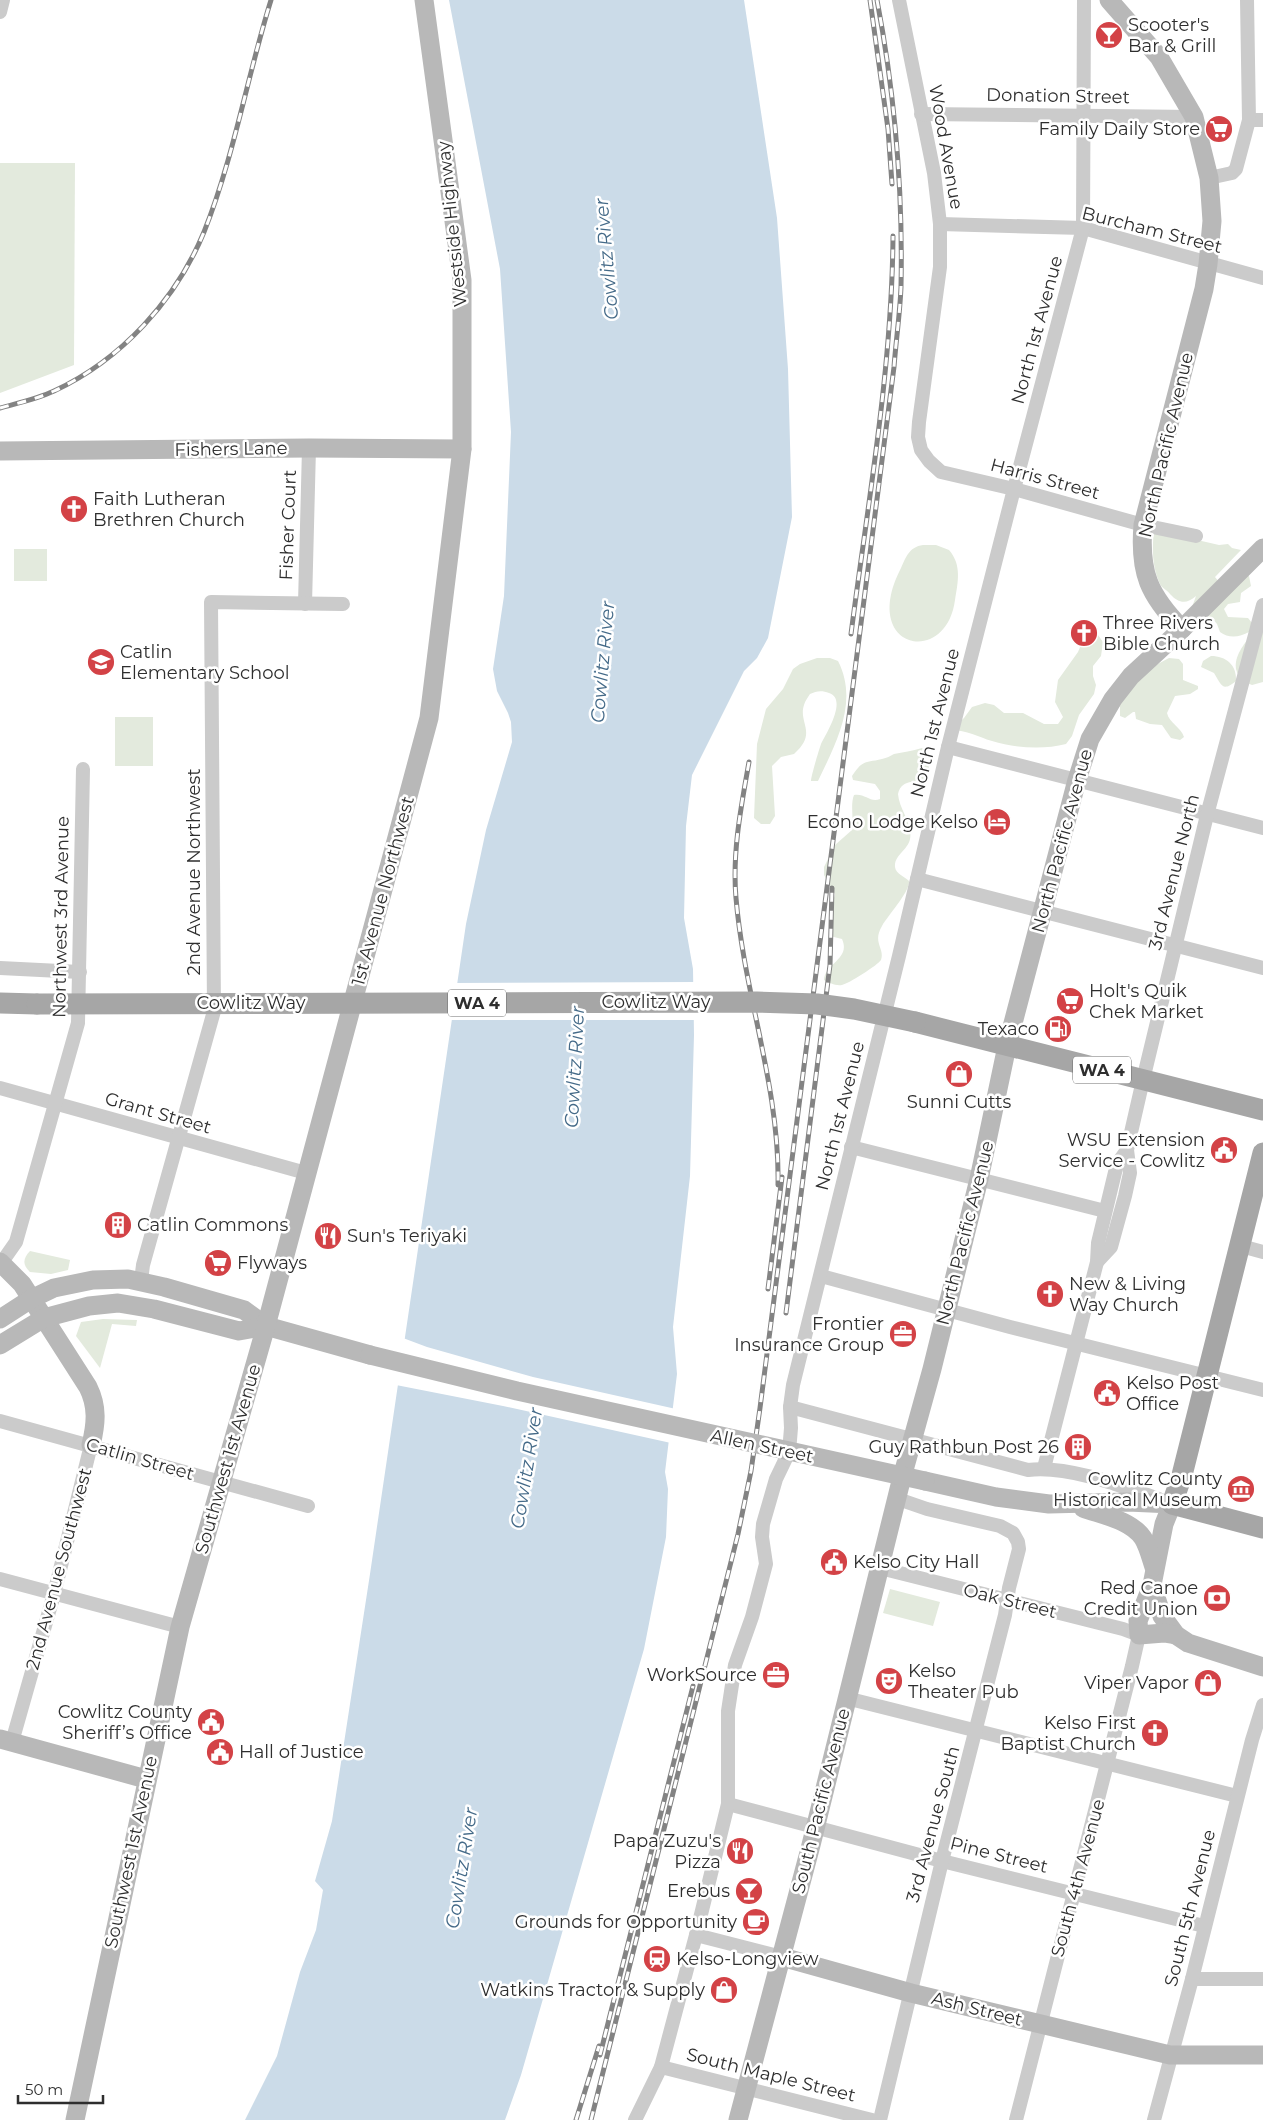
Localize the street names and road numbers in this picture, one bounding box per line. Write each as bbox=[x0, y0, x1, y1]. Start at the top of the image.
street label: Wood Avenue bbox=[924, 83, 968, 211]
street label: Donation Street bbox=[986, 84, 1130, 108]
street label: Westside Highway bbox=[432, 140, 472, 308]
street label: Burcham Street bbox=[1080, 202, 1224, 258]
street label: North 1st Avenue bbox=[1007, 253, 1067, 407]
street label: North Pacific Avenue bbox=[1134, 350, 1198, 540]
street label: Fishers Lane bbox=[174, 437, 288, 461]
street label: Harris Street bbox=[988, 454, 1102, 504]
street label: Fisher Court bbox=[275, 469, 301, 581]
street label: North 1st Avenue bbox=[906, 646, 964, 800]
street label: North Pacific Avenue bbox=[1027, 747, 1097, 935]
street label: 2nd Avenue Northwest bbox=[183, 768, 205, 976]
street label: 3rd Avenue North bbox=[1144, 792, 1204, 952]
street label: 1st Avenue Northwest bbox=[347, 794, 419, 988]
street label: Northwest 3rd Avenue bbox=[48, 816, 74, 1018]
road number: WA 4 bbox=[448, 990, 506, 1016]
street label: Cowlitz Way bbox=[602, 991, 711, 1013]
street label: Cowlitz Way bbox=[197, 992, 306, 1014]
street label: North 1st Avenue bbox=[811, 1039, 869, 1193]
road number: WA 4 bbox=[1073, 1056, 1131, 1084]
street label: Grant Street bbox=[102, 1087, 214, 1139]
street label: North Pacific Avenue bbox=[931, 1138, 999, 1327]
street label: Southwest 1st Avenue bbox=[190, 1362, 266, 1556]
street label: Allen Street bbox=[708, 1424, 816, 1468]
street label: Catlin Street bbox=[83, 1433, 197, 1485]
street label: 2nd Avenue Southwest bbox=[21, 1466, 97, 1672]
street label: Oak Street bbox=[961, 1579, 1059, 1623]
street label: South Pacific Avenue bbox=[787, 1706, 855, 1896]
street label: 3rd Avenue South bbox=[902, 1744, 964, 1904]
street label: Southwest 1st Avenue bbox=[100, 1754, 162, 1950]
street label: South 4th Avenue bbox=[1046, 1796, 1110, 1959]
street label: South 5th Avenue bbox=[1160, 1827, 1220, 1989]
street label: Pine Street bbox=[948, 1832, 1050, 1878]
street label: Ash Street bbox=[929, 1987, 1025, 2031]
street label: South Maple Street bbox=[684, 2043, 858, 2107]

